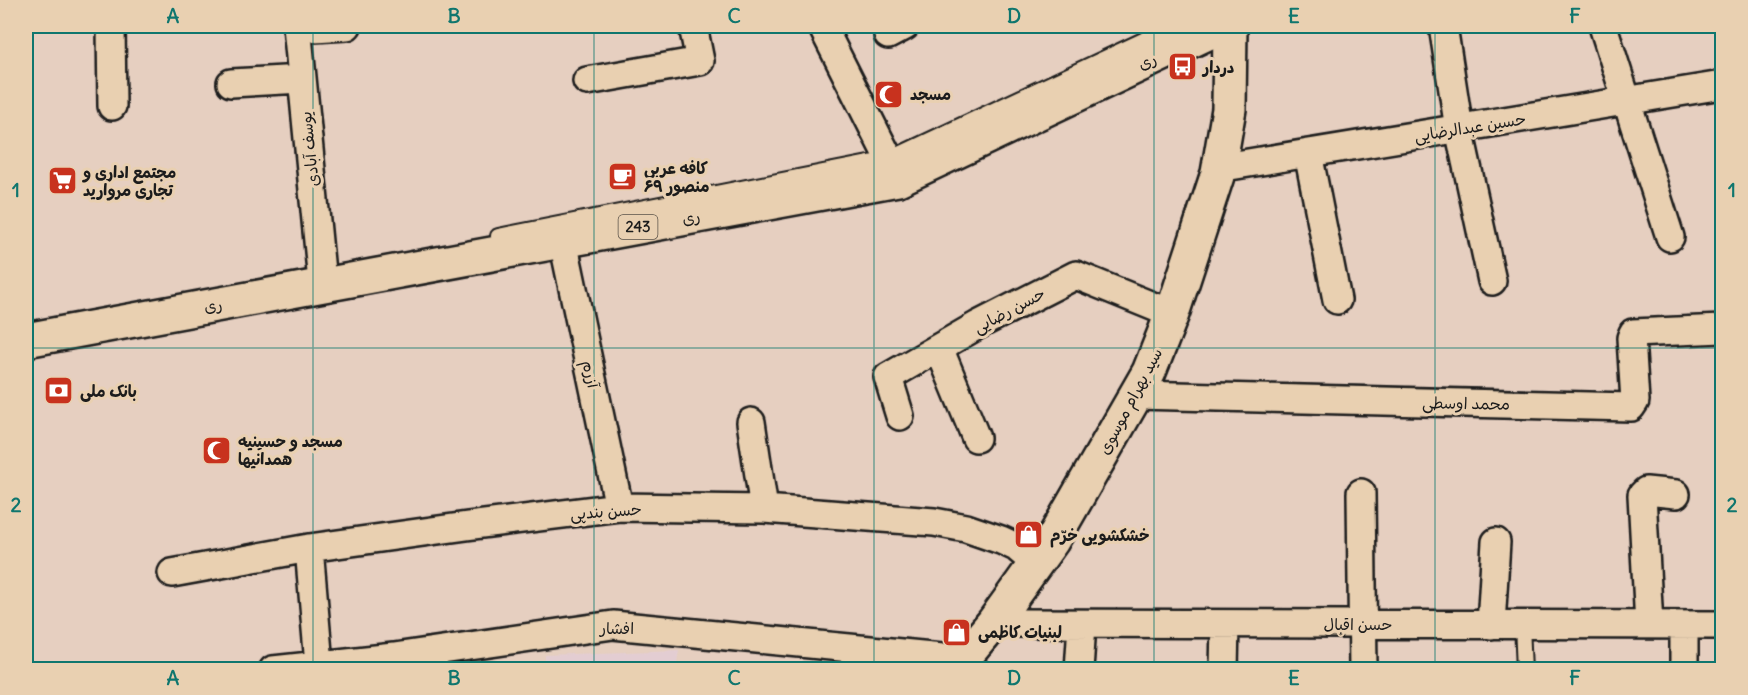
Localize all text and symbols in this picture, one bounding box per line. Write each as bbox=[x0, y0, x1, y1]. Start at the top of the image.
text: A bbox=[167, 3, 180, 28]
text: B bbox=[447, 3, 461, 28]
text: C bbox=[727, 3, 741, 28]
text: D bbox=[1007, 3, 1021, 28]
text: E bbox=[1288, 3, 1300, 28]
text: F bbox=[1569, 3, 1581, 28]
street label: ری bbox=[1135, 48, 1159, 74]
bus stop icon: دردار bbox=[1166, 51, 1198, 83]
place label: دردار bbox=[1201, 57, 1234, 77]
mosque icon: مسجد bbox=[873, 78, 905, 110]
place label: مسجد bbox=[910, 84, 951, 104]
street label: حسین عبدالرضایی bbox=[1413, 108, 1528, 147]
street label: یوسف آبادی bbox=[295, 110, 324, 188]
place label: کافه عربی منصور ۶۹ bbox=[644, 158, 709, 197]
cafe icon: کافه عربی منصور ۶۹ bbox=[607, 161, 639, 193]
place label: مجتمع اداری و تجاری مروارید bbox=[82, 162, 176, 201]
supermarket icon: مجتمع اداری و تجاری مروارید bbox=[46, 165, 78, 197]
text: 1 bbox=[12, 177, 20, 202]
text: 1 bbox=[1728, 177, 1736, 202]
street label: ری bbox=[680, 205, 702, 229]
road number: 243 bbox=[618, 215, 658, 239]
street label: حسن رضایی bbox=[970, 283, 1049, 338]
street label: ری bbox=[202, 294, 224, 316]
street label: سید بهرام موسوی bbox=[1094, 344, 1169, 459]
street label: آزرم bbox=[575, 358, 604, 391]
bank icon: بانک ملی bbox=[43, 375, 75, 407]
place label: بانک ملی bbox=[80, 381, 137, 402]
street label: محمد اوسطی bbox=[1422, 392, 1510, 415]
place label: مسجد و حسینیه همدانیها bbox=[238, 431, 343, 469]
mosque icon: مسجد و حسینیه همدانیها bbox=[201, 434, 233, 466]
text: 2 bbox=[11, 492, 22, 517]
text: 2 bbox=[1727, 492, 1738, 517]
street label: حسن بندپی bbox=[569, 499, 643, 524]
shop icon: خشکشویی خرّم bbox=[1013, 519, 1045, 551]
place label: خشکشویی خرّم bbox=[1050, 525, 1150, 548]
street label: حسن اقبال bbox=[1323, 614, 1393, 634]
shop icon: لبنیات کاظمی bbox=[941, 616, 973, 648]
street label: افشار bbox=[598, 618, 634, 638]
place label: لبنیات کاظمی bbox=[978, 622, 1062, 643]
text: A bbox=[167, 665, 180, 690]
text: B bbox=[447, 665, 461, 690]
text: C bbox=[727, 665, 741, 690]
text: D bbox=[1007, 665, 1021, 690]
text: E bbox=[1288, 665, 1300, 690]
text: F bbox=[1569, 665, 1581, 690]

